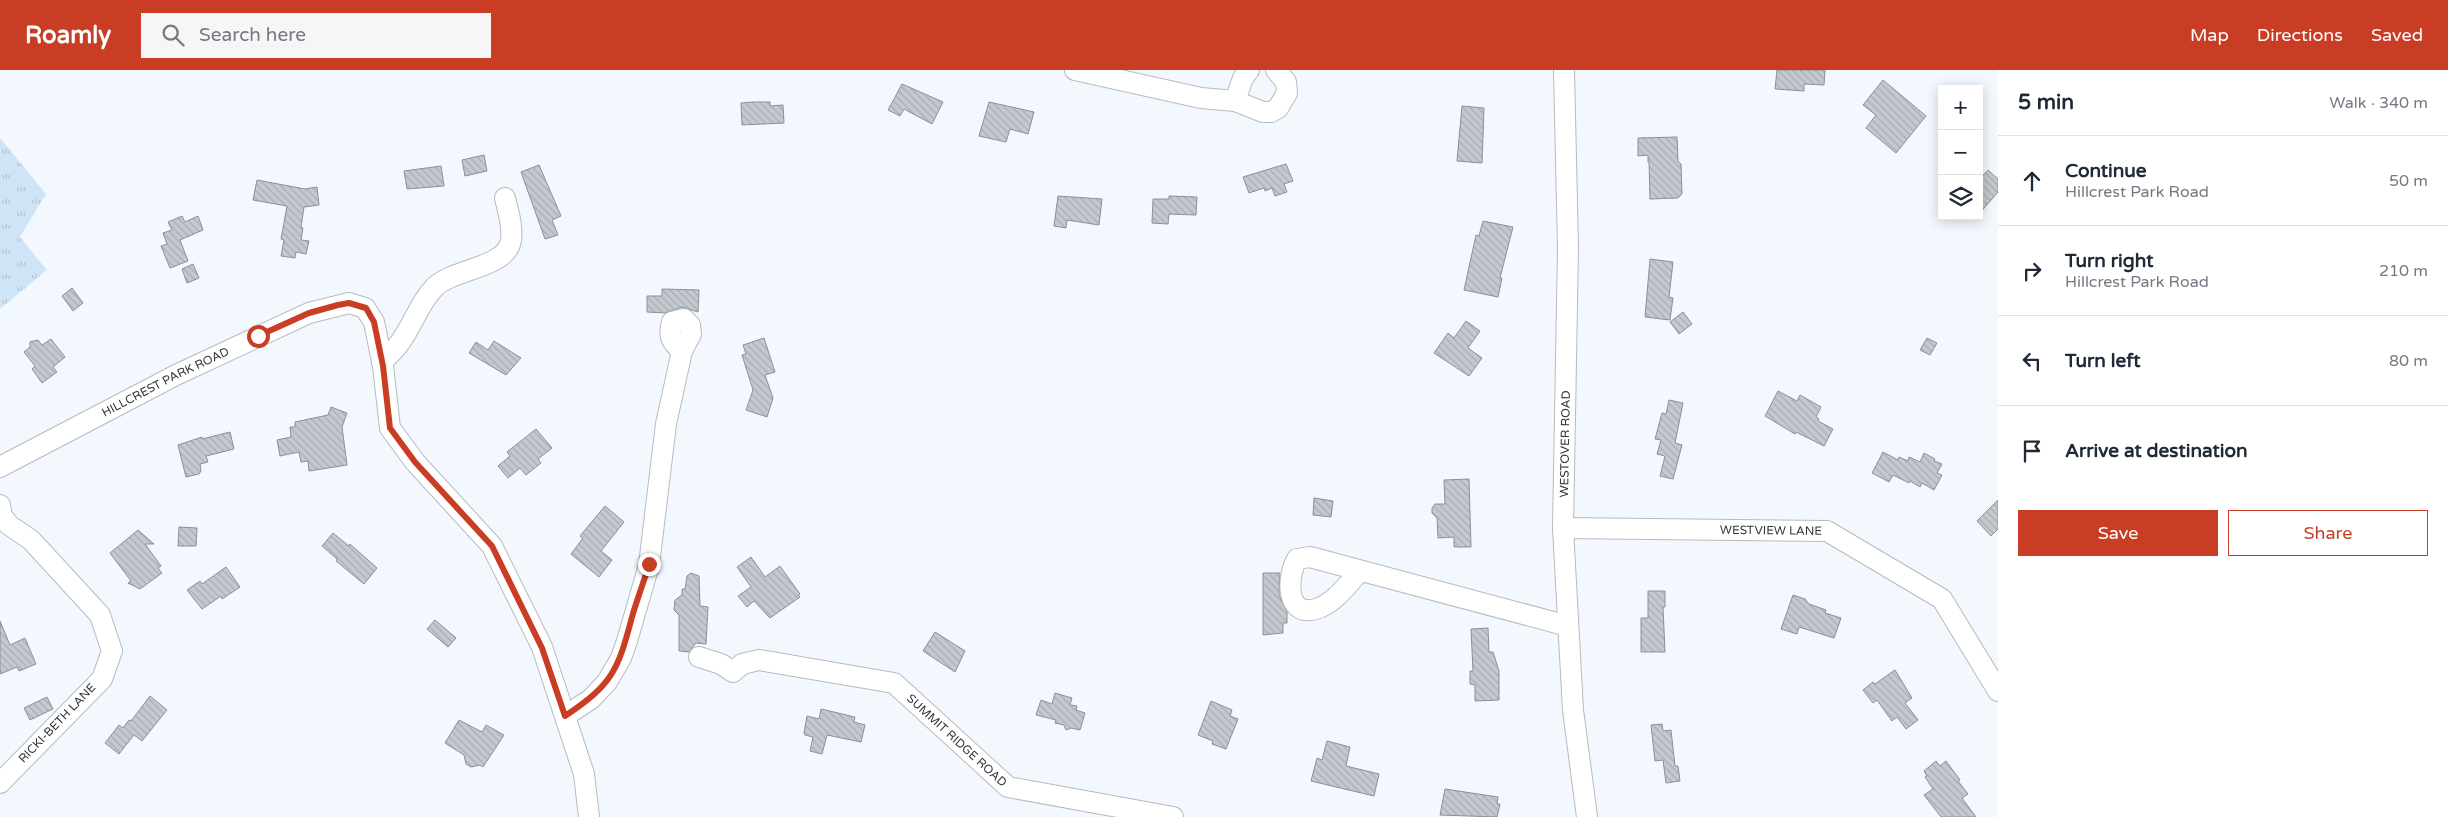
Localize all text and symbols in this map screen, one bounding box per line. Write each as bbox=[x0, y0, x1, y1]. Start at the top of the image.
search box bbox=[141, 13, 491, 58]
text: Roamly bbox=[25, 21, 111, 50]
icon: search bbox=[159, 21, 187, 49]
text: Search here bbox=[199, 24, 306, 46]
text: Map bbox=[2190, 24, 2229, 46]
text: Directions bbox=[2257, 24, 2343, 46]
text: Saved bbox=[2371, 24, 2423, 46]
map controls bbox=[1938, 85, 1983, 220]
button: + bbox=[1938, 85, 1983, 130]
text: 5 min bbox=[2018, 90, 2074, 115]
text: Walk · 340 m bbox=[2329, 93, 2428, 113]
button: − bbox=[1938, 130, 1983, 175]
text: Continue bbox=[2065, 160, 2147, 182]
icon: ahead bbox=[2018, 167, 2046, 195]
text: 50 m bbox=[2389, 171, 2428, 191]
button: layers bbox=[1938, 175, 1983, 220]
text: Hillcrest Park Road bbox=[2065, 182, 2209, 202]
text: Turn right bbox=[2065, 250, 2153, 272]
icon: right bbox=[2018, 257, 2046, 285]
text: 210 m bbox=[2379, 261, 2428, 281]
text: Hillcrest Park Road bbox=[2065, 272, 2209, 292]
route start bbox=[247, 325, 270, 348]
street label: HILLCREST PARK ROAD bbox=[99, 344, 231, 420]
icon: left bbox=[2018, 347, 2046, 375]
text: Turn left bbox=[2065, 350, 2141, 372]
text: 80 m bbox=[2389, 351, 2428, 371]
street label: WESTOVER ROAD bbox=[1557, 390, 1573, 498]
icon: arrive bbox=[2018, 437, 2046, 465]
text: Arrive at destination bbox=[2065, 440, 2248, 462]
button: Save bbox=[2018, 510, 2218, 556]
button: Share bbox=[2228, 510, 2428, 556]
street label: WESTVIEW LANE bbox=[1720, 523, 1822, 538]
route end bbox=[638, 553, 661, 576]
street label: RICKI-BETH LANE bbox=[15, 680, 99, 766]
street label: SUMMIT RIDGE ROAD bbox=[904, 691, 1010, 789]

